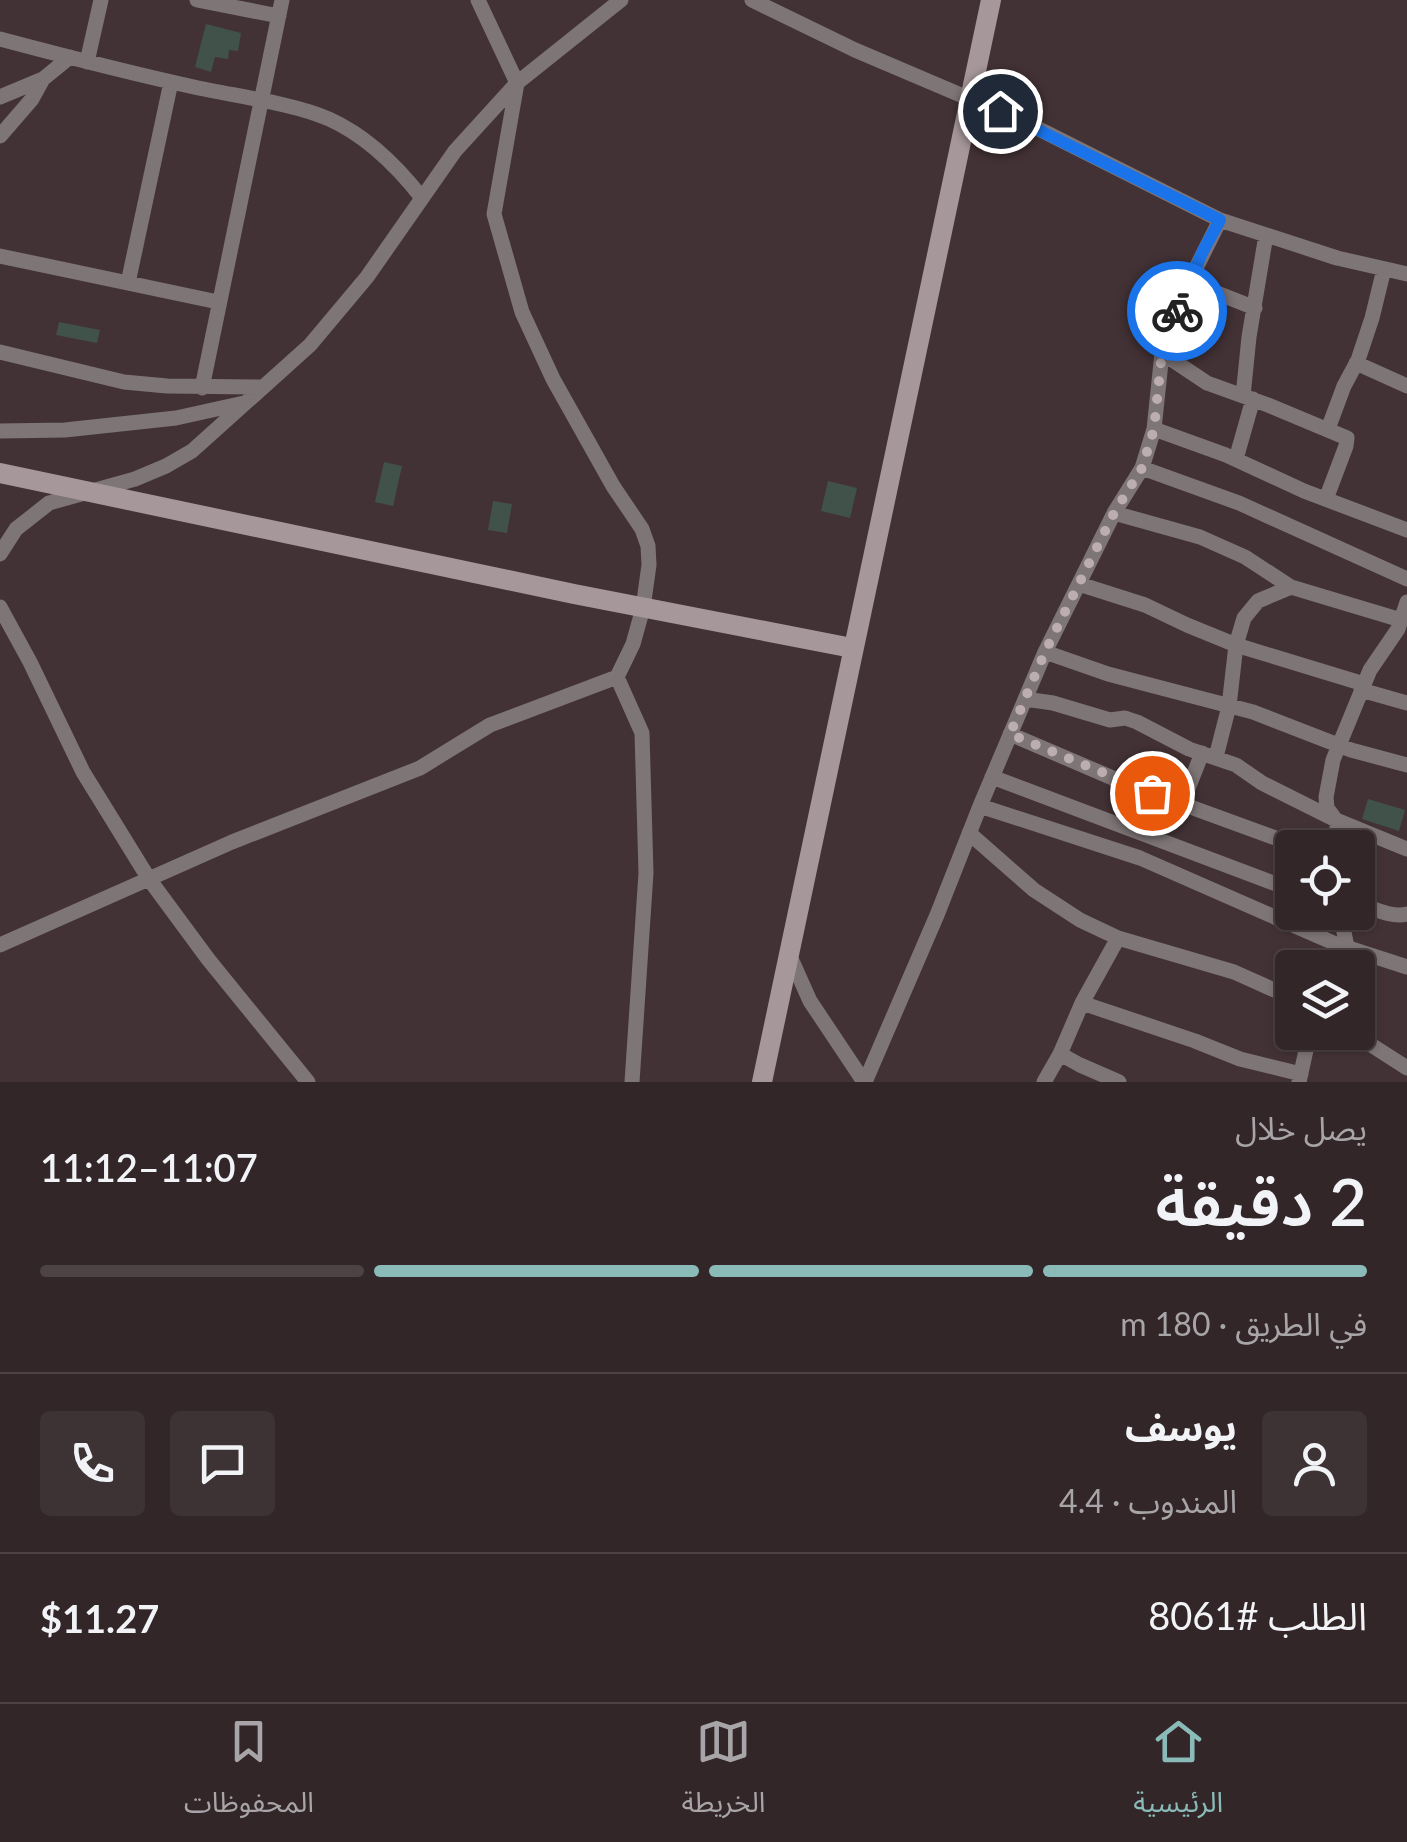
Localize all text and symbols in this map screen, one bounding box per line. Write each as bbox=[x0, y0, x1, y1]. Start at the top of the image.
pin bbox=[958, 69, 1043, 154]
icon: home bbox=[973, 84, 1028, 139]
courier bbox=[1127, 261, 1227, 361]
icon: bike bbox=[1150, 284, 1205, 339]
pin bbox=[1110, 751, 1195, 836]
icon: bag bbox=[1125, 766, 1180, 821]
map controls bbox=[1275, 830, 1375, 1050]
button: locate bbox=[1275, 830, 1375, 930]
button: layers bbox=[1275, 950, 1375, 1050]
text: يصل خلال bbox=[1235, 1108, 1367, 1147]
text: 11:07–11:12 bbox=[40, 1144, 258, 1190]
text: 2 دقيقة bbox=[1155, 1162, 1367, 1240]
text: في الطريق · 180 m bbox=[1120, 1304, 1367, 1343]
text: يوسف bbox=[1125, 1403, 1237, 1449]
button: phone bbox=[40, 1411, 145, 1516]
button: chat bbox=[170, 1411, 275, 1516]
button: person bbox=[1262, 1411, 1367, 1516]
text: المندوب · 4.4 bbox=[1059, 1481, 1237, 1520]
text: الطلب #8061 bbox=[1148, 1592, 1367, 1638]
text: $11.27 bbox=[40, 1595, 159, 1641]
tab: المحفوظات bbox=[184, 1714, 314, 1833]
tab: الخريطة bbox=[682, 1714, 765, 1833]
tab: الرئيسية bbox=[1133, 1714, 1223, 1833]

